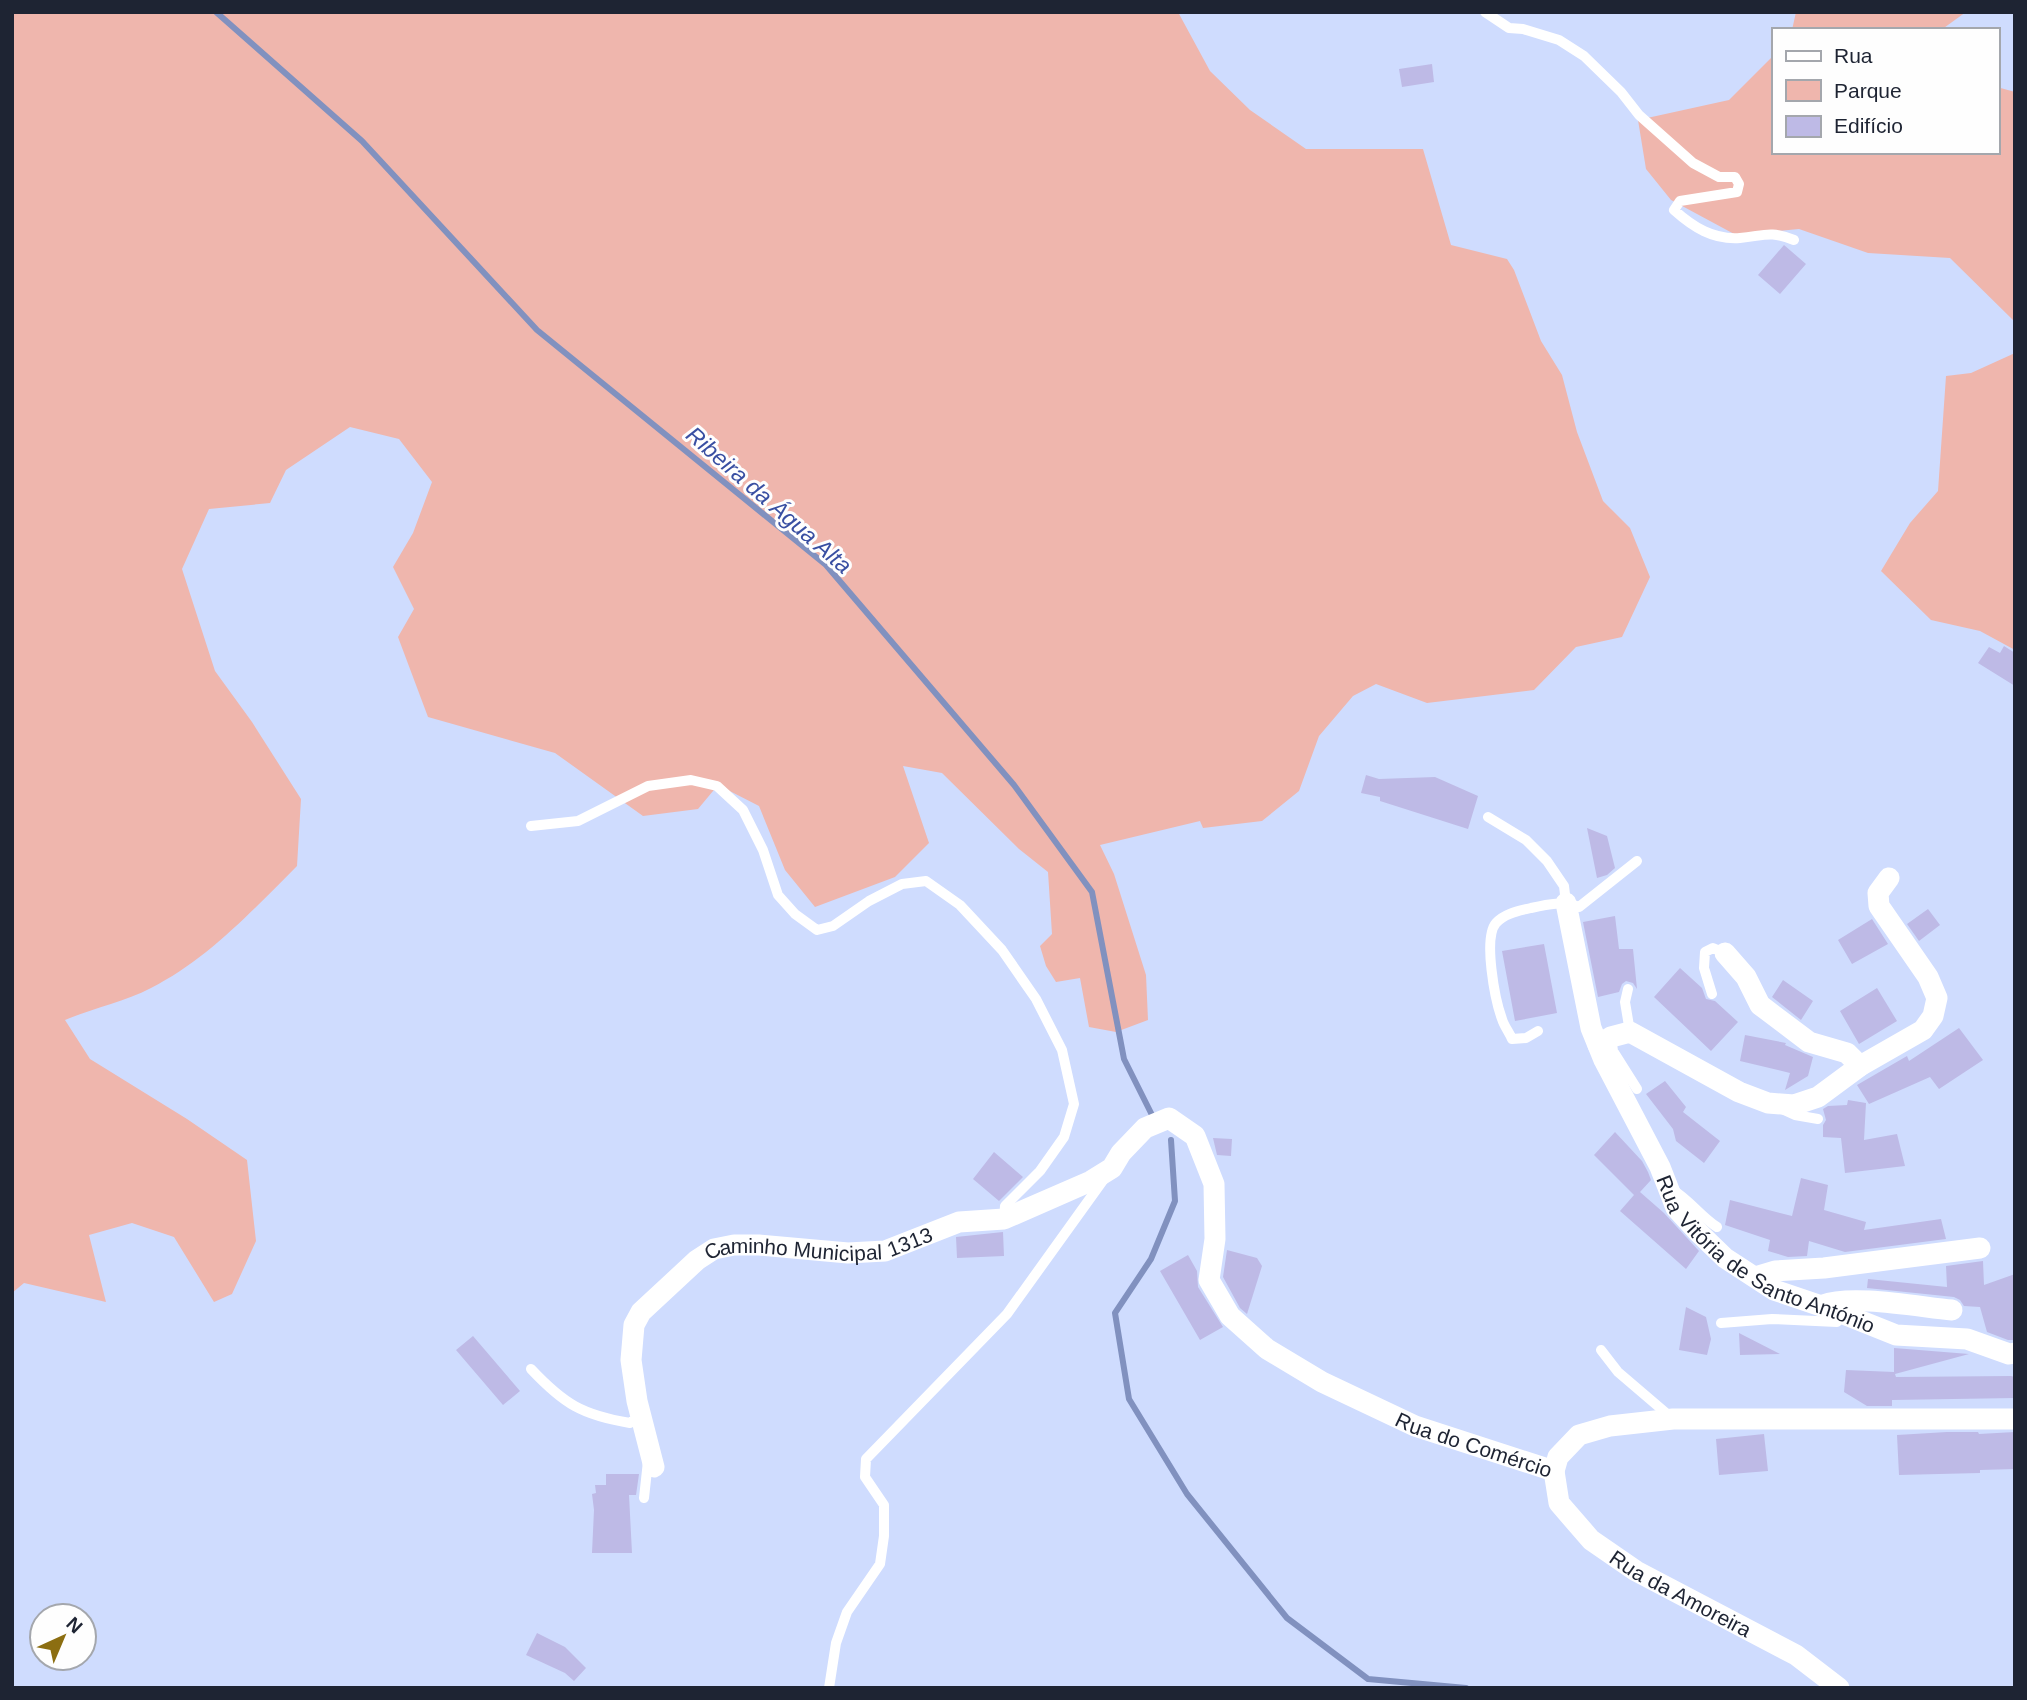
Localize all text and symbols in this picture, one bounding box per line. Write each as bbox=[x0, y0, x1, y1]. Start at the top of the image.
legend bbox=[1772, 28, 1999, 154]
text: Rua bbox=[1834, 44, 1873, 67]
text: Parque bbox=[1834, 79, 1902, 102]
text: Edifício bbox=[1834, 114, 1903, 137]
water label: Ribeira da Água Alta bbox=[681, 421, 857, 579]
street label: Rua Vitória de Santo António bbox=[1653, 1172, 1878, 1337]
street label: Caminho Municipal 1313 bbox=[700, 1222, 935, 1265]
street label: Rua do Comércio bbox=[1392, 1407, 1555, 1481]
street label: Rua da Amoreira bbox=[1606, 1545, 1756, 1641]
north arrow bbox=[28, 1602, 98, 1672]
text: N bbox=[62, 1613, 87, 1637]

